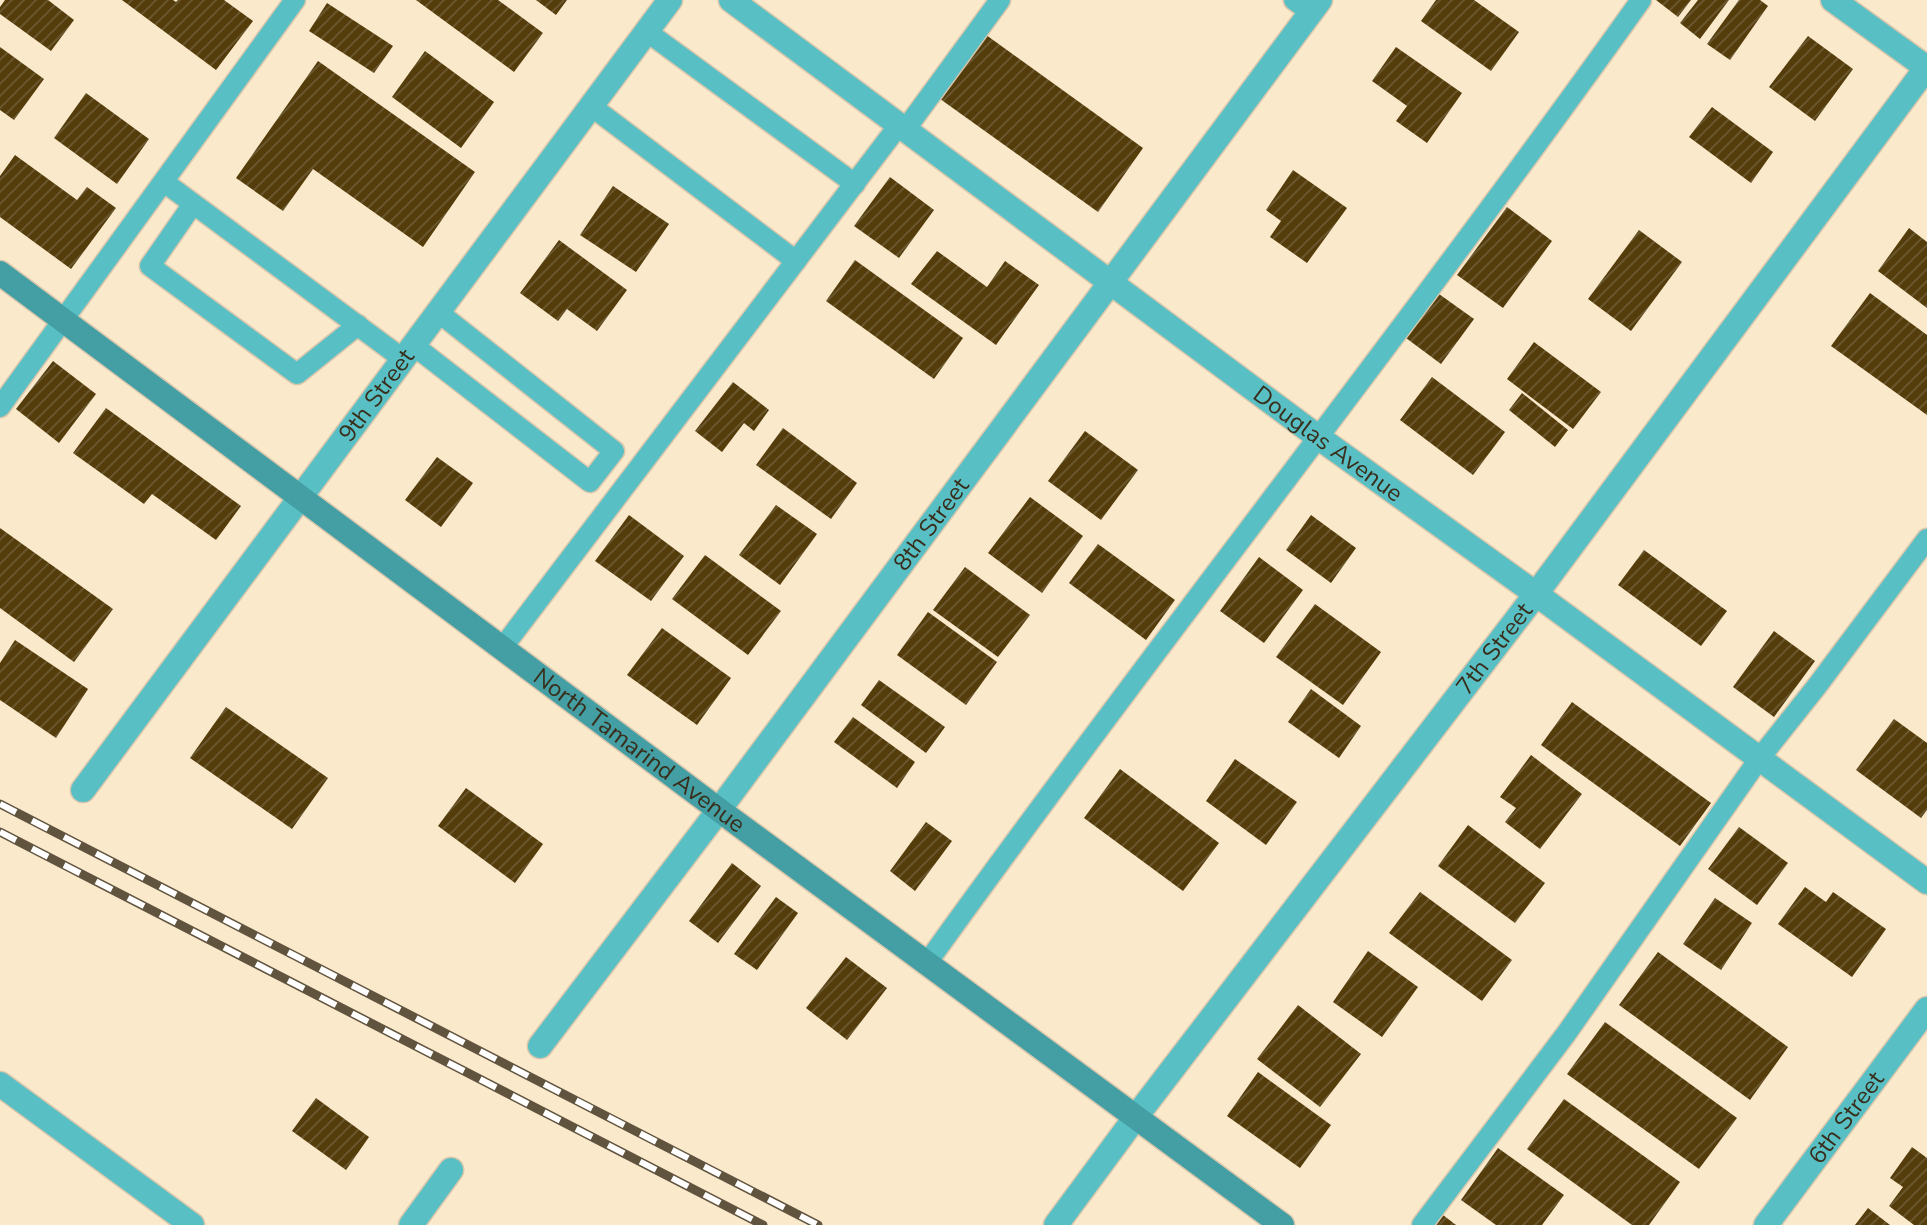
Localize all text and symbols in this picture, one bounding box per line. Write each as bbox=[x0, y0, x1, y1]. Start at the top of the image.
street label: 9th Street bbox=[331, 342, 422, 448]
street label: Douglas Avenue bbox=[1247, 378, 1409, 509]
street label: 8th Street bbox=[886, 471, 976, 577]
street label: 7th Street bbox=[1449, 596, 1540, 701]
street label: North Tamarind Avenue bbox=[527, 661, 752, 840]
street label: 6th Street bbox=[1801, 1064, 1892, 1170]

